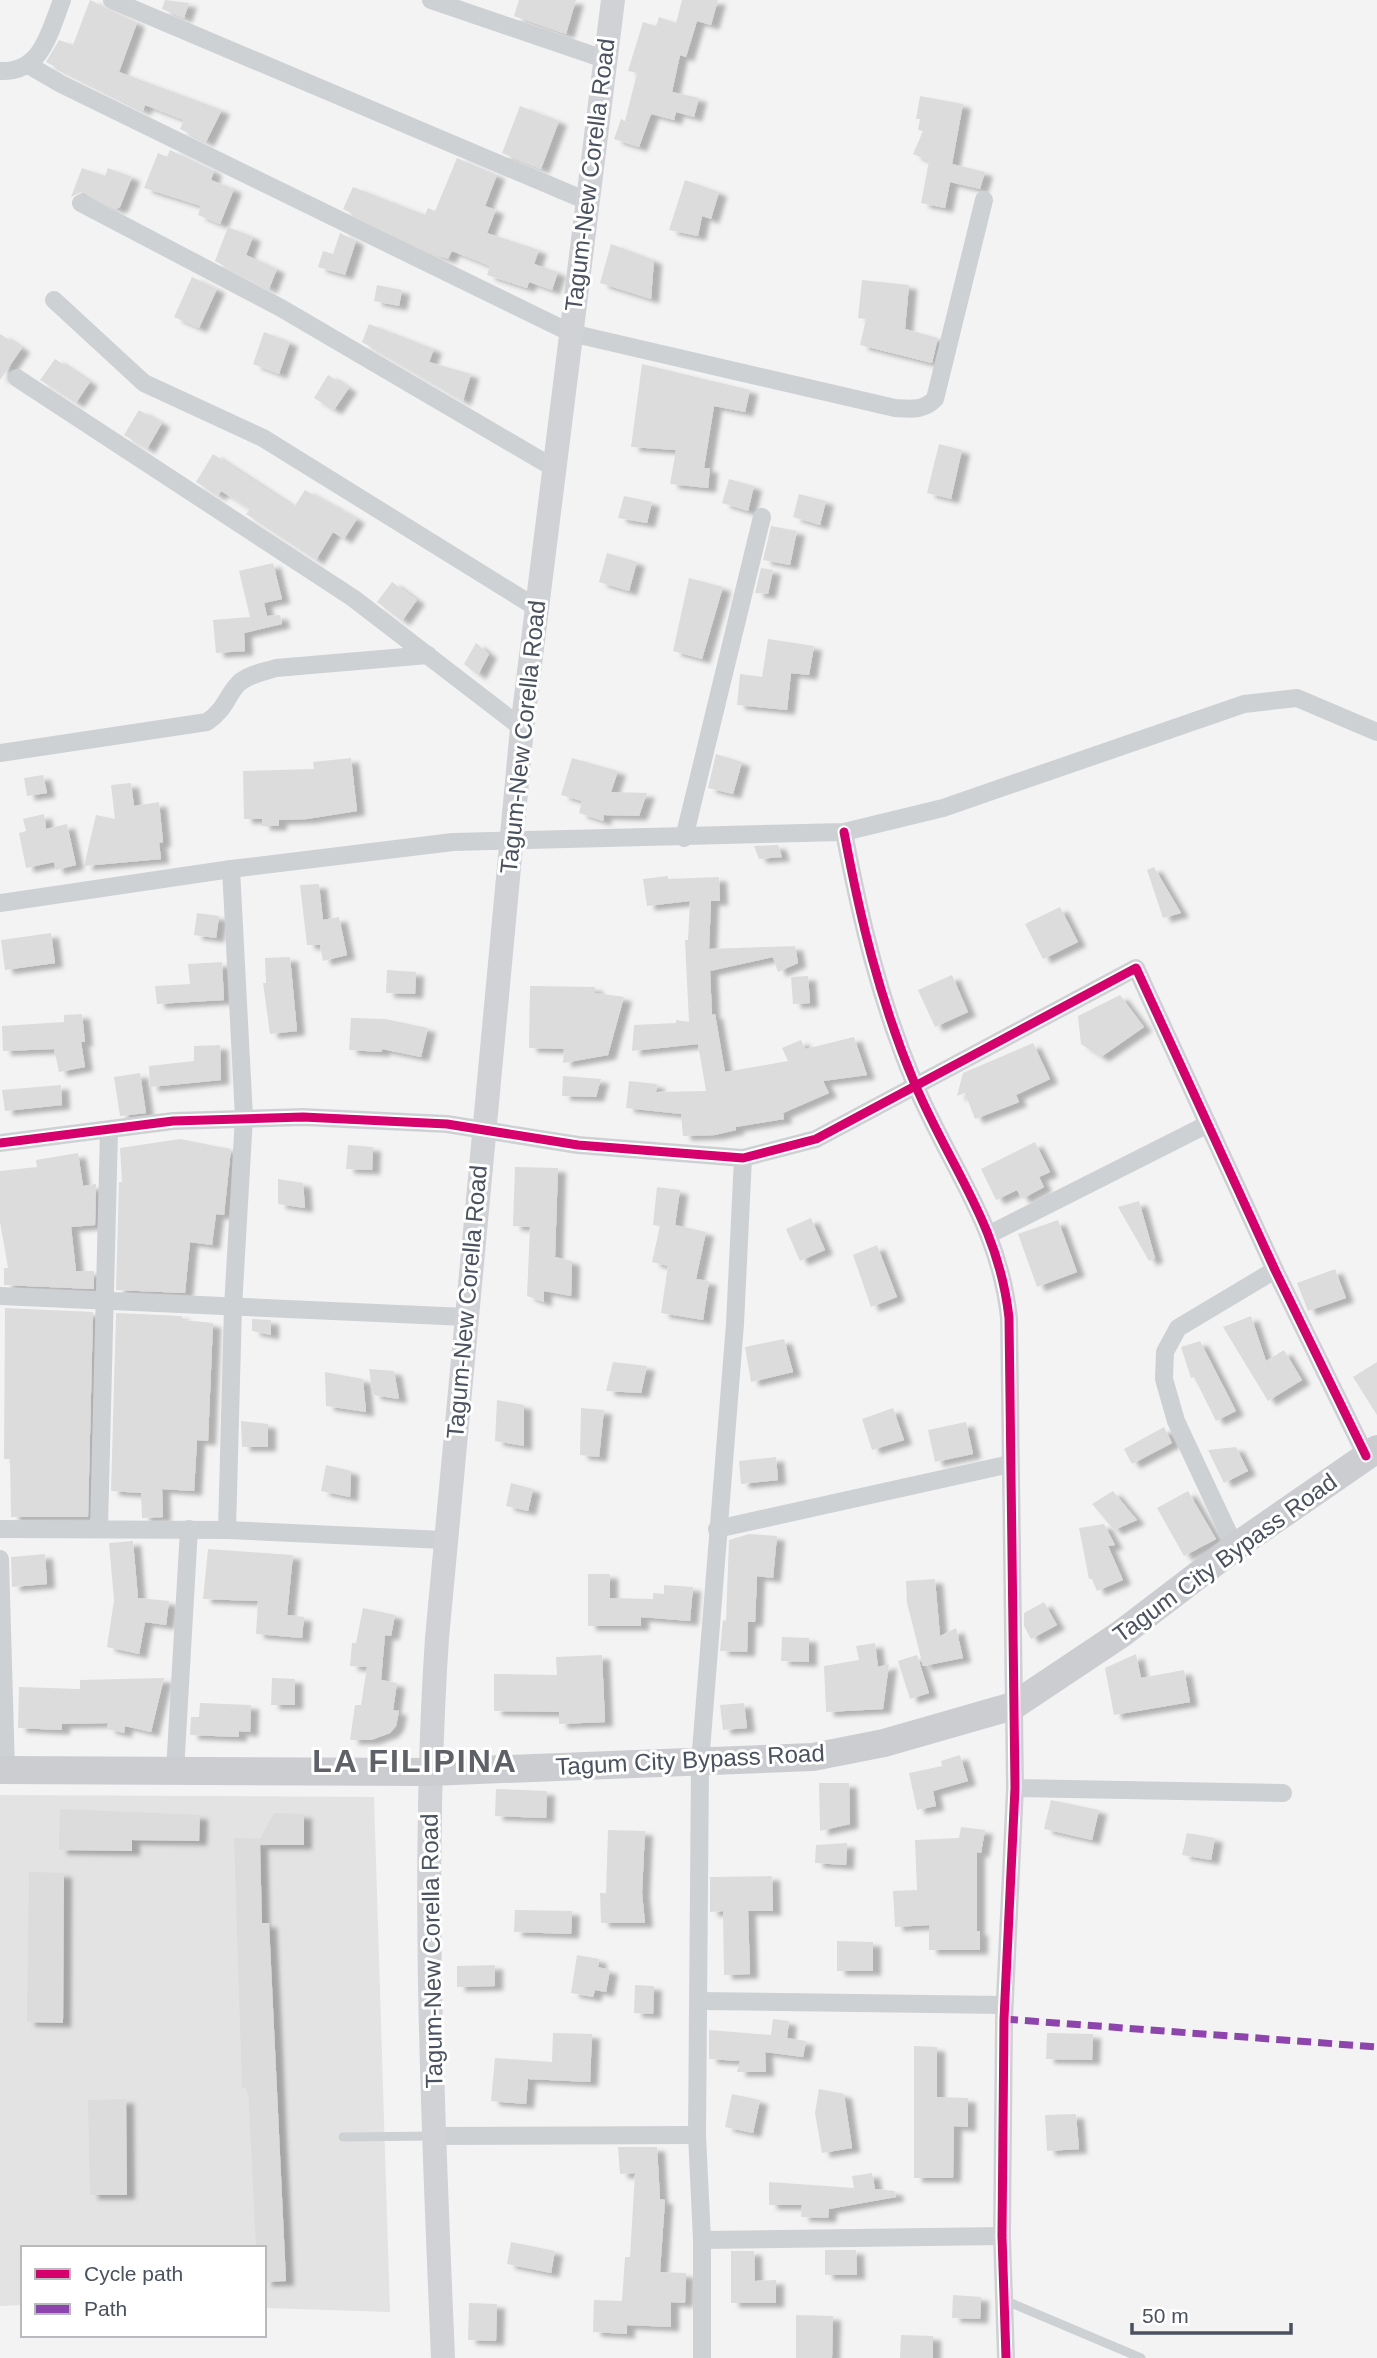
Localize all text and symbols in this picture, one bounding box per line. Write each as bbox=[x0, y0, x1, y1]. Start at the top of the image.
street label: Tagum-New Corella Road bbox=[559, 37, 620, 313]
street label: Tagum-New Corella Road bbox=[495, 599, 550, 875]
street label: Tagum-New Corella Road bbox=[441, 1164, 492, 1440]
street label: Tagum City Bypass Road bbox=[1108, 1467, 1342, 1648]
street label: Tagum City Bypass Road bbox=[555, 1739, 825, 1780]
district label: LA FILIPINA bbox=[312, 1743, 518, 1779]
street label: Tagum-New Corella Road bbox=[416, 1813, 447, 2089]
legend bbox=[21, 2246, 266, 2337]
text: Cycle path bbox=[84, 2262, 183, 2285]
scale bar bbox=[1132, 2292, 1291, 2336]
text: Path bbox=[84, 2297, 127, 2320]
text: 50 m bbox=[1142, 2304, 1189, 2327]

